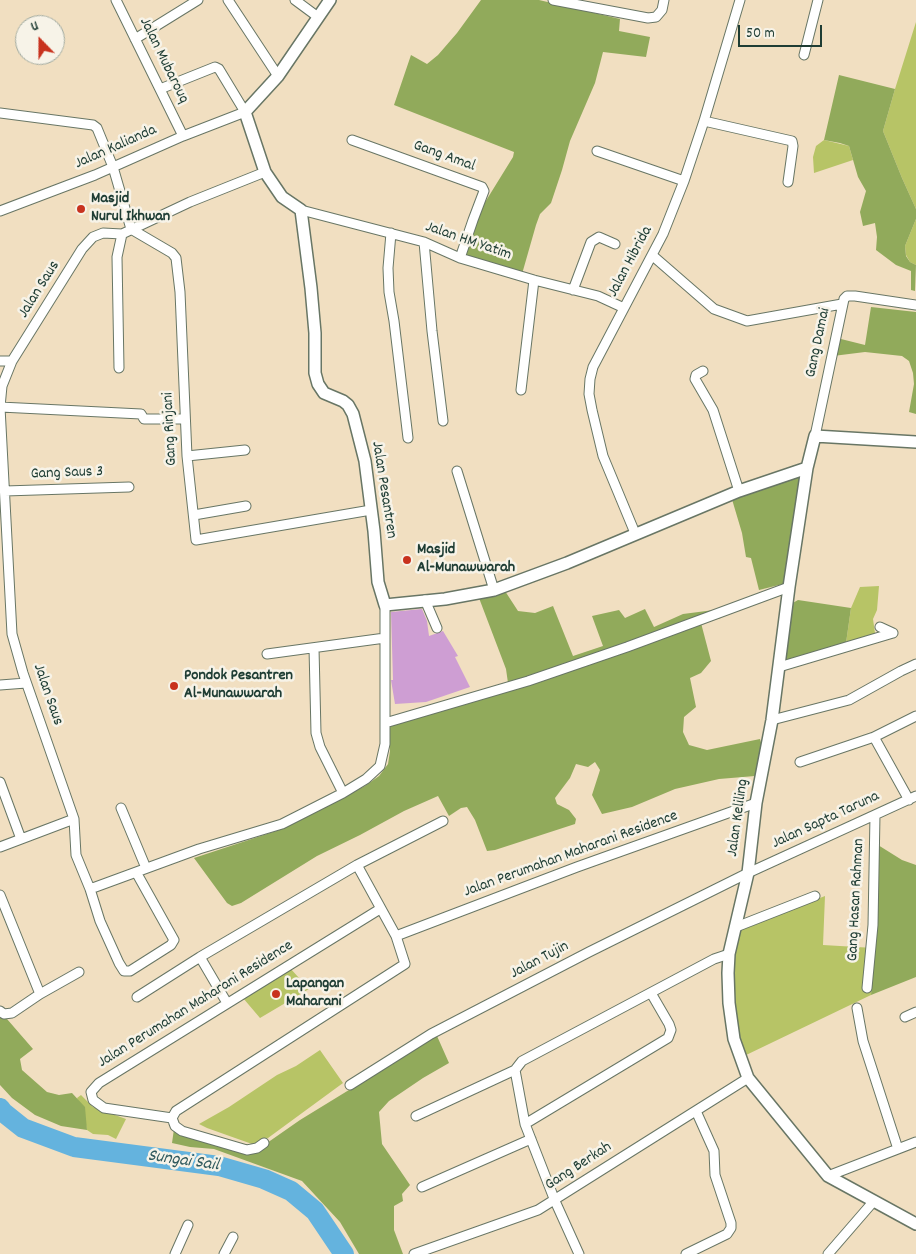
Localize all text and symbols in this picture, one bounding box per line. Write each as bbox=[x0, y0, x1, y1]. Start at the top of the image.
north arrow bbox=[15, 15, 65, 65]
street label: Jalan Mubarouq bbox=[134, 15, 192, 107]
scale bar bbox=[741, 15, 825, 47]
text: U bbox=[28, 16, 42, 38]
text: 50 m bbox=[746, 23, 775, 45]
street label: Jalan Kalianda bbox=[72, 121, 160, 175]
street label: Gang Amal bbox=[410, 137, 478, 177]
place label: Masjid Nurul Ikhwan bbox=[91, 190, 170, 228]
marker: Masjid Nurul Ikhwan bbox=[75, 203, 87, 215]
street label: Jalan HM Yatim bbox=[422, 218, 514, 266]
street label: Jalan Hibrida bbox=[604, 223, 658, 301]
street label: Jalan Saus bbox=[15, 258, 65, 322]
street label: Gang Damai bbox=[802, 306, 836, 380]
street label: Gang Rinjani bbox=[159, 392, 183, 466]
street label: Jalan Pesantren bbox=[366, 440, 400, 540]
street label: Gang Saus 3 bbox=[30, 463, 104, 485]
place label: Masjid Al-Munawwarah bbox=[417, 541, 515, 579]
marker: Masjid Al-Munawwarah bbox=[401, 554, 413, 566]
street label: Jalan Saus bbox=[28, 662, 66, 728]
place label: Pondok Pesantren Al-Munawwarah bbox=[184, 667, 293, 705]
marker: Pondok Pesantren Al-Munawwarah bbox=[168, 680, 180, 692]
street label: Jalan Keliling bbox=[724, 778, 754, 858]
street label: Jalan Sapta Taruna bbox=[769, 788, 883, 854]
street label: Jalan Perumahan Maharani Residence bbox=[461, 807, 681, 903]
street label: Gang Hasan Rahman bbox=[844, 838, 870, 962]
street label: Jalan Perumahan Maharani Residence bbox=[95, 937, 297, 1073]
street label: Jalan Tujin bbox=[507, 938, 573, 984]
place label: Lapangan Maharani bbox=[286, 975, 344, 1013]
marker: Lapangan Maharani bbox=[270, 988, 282, 1000]
street label: Gang Berkah bbox=[542, 1138, 616, 1196]
water label: Sungai Sail bbox=[146, 1146, 220, 1178]

